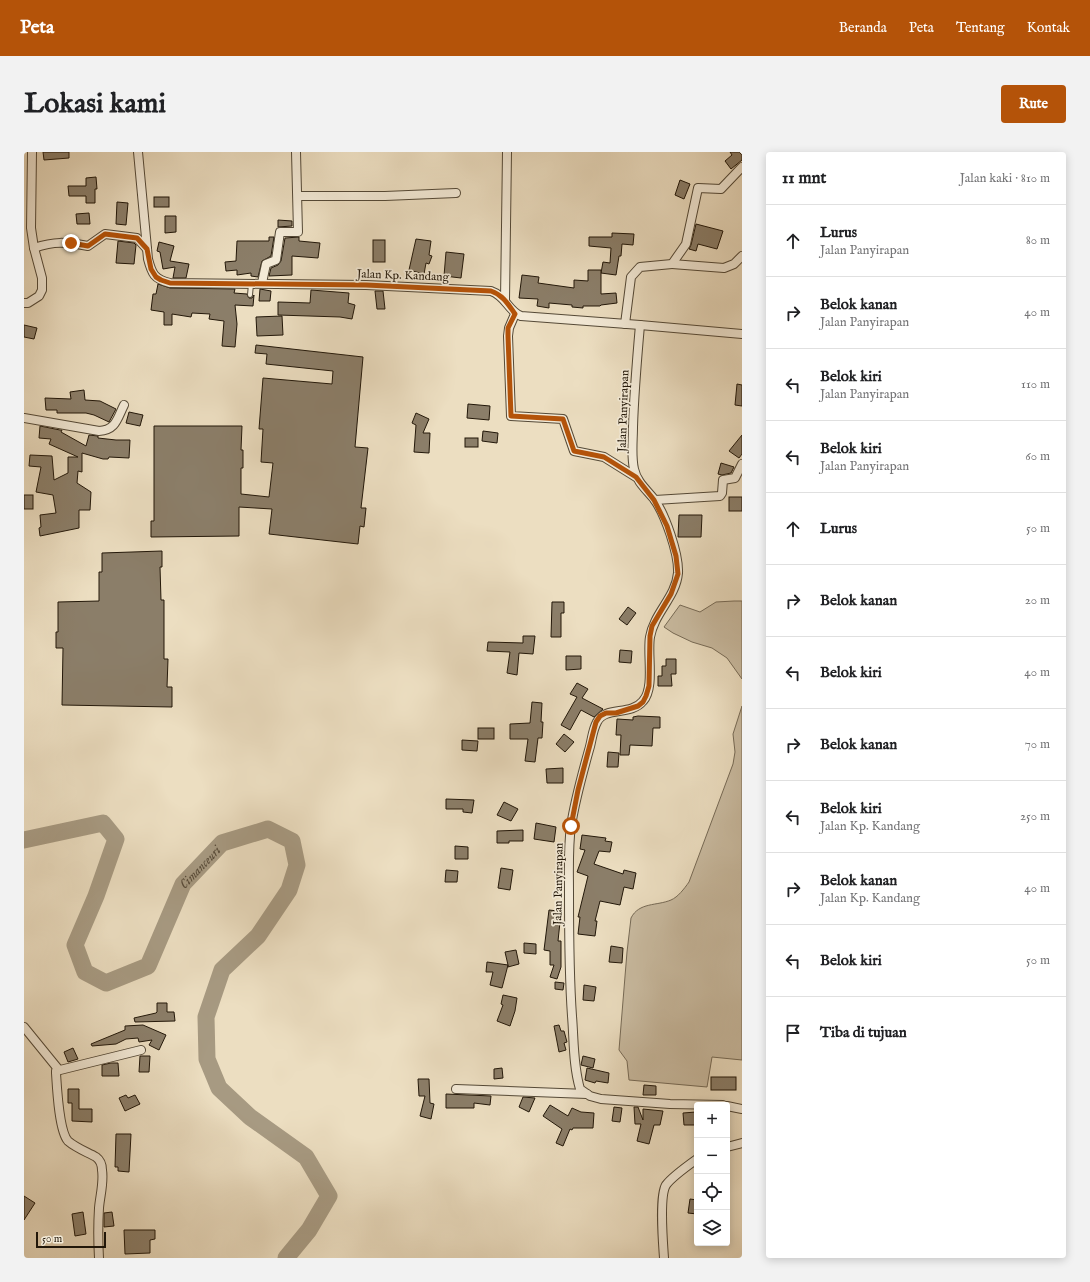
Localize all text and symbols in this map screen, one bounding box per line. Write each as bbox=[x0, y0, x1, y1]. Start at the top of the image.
text: Peta bbox=[20, 16, 54, 40]
text: Beranda bbox=[839, 19, 887, 37]
text: Peta bbox=[909, 19, 934, 37]
text: Tentang bbox=[956, 19, 1005, 37]
text: Kontak bbox=[1027, 19, 1070, 37]
button: Rute bbox=[1001, 85, 1066, 123]
text: Lokasi kami bbox=[24, 87, 166, 122]
text: 11 mnt bbox=[782, 168, 826, 189]
text: Jalan kaki · 810 m bbox=[960, 170, 1050, 187]
text: Lurus bbox=[820, 223, 857, 242]
icon: ahead bbox=[782, 230, 804, 252]
text: 80 m bbox=[1026, 232, 1050, 249]
route end bbox=[62, 234, 80, 252]
text: Jalan Panyirapan bbox=[820, 242, 909, 259]
street label: Jalan Kp. Kandang bbox=[355, 266, 450, 286]
text: Belok kanan bbox=[820, 295, 897, 314]
icon: right bbox=[782, 302, 804, 324]
text: 40 m bbox=[1024, 304, 1050, 321]
text: Jalan Panyirapan bbox=[820, 314, 909, 331]
text: Belok kiri bbox=[820, 367, 882, 386]
street label: Jalan Panyirapan bbox=[614, 369, 633, 454]
icon: left bbox=[782, 374, 804, 396]
text: 110 m bbox=[1021, 376, 1050, 393]
text: Jalan Panyirapan bbox=[820, 386, 909, 403]
text: Belok kiri bbox=[820, 439, 882, 458]
icon: left bbox=[782, 446, 804, 468]
text: 60 m bbox=[1025, 448, 1050, 465]
text: Jalan Panyirapan bbox=[820, 458, 909, 475]
icon: ahead bbox=[782, 518, 804, 540]
text: Lurus bbox=[820, 519, 857, 538]
text: 50 m bbox=[1026, 520, 1050, 537]
icon: right bbox=[782, 590, 804, 612]
text: Belok kanan bbox=[820, 591, 897, 610]
text: 20 m bbox=[1025, 592, 1050, 609]
icon: left bbox=[782, 662, 804, 684]
text: Belok kiri bbox=[820, 663, 882, 682]
text: 40 m bbox=[1024, 664, 1050, 681]
icon: right bbox=[782, 734, 804, 756]
text: Belok kanan bbox=[820, 735, 897, 754]
text: 70 m bbox=[1025, 736, 1050, 753]
text: Belok kiri bbox=[820, 799, 882, 818]
icon: left bbox=[782, 806, 804, 828]
text: 250 m bbox=[1020, 808, 1050, 825]
route start bbox=[562, 817, 580, 835]
text: Jalan Kp. Kandang bbox=[820, 818, 920, 835]
water label: Cimanceuri bbox=[176, 842, 226, 893]
street label: Jalan Panyirapan bbox=[550, 842, 568, 927]
text: Belok kanan bbox=[820, 871, 897, 890]
icon: right bbox=[782, 878, 804, 900]
text: 40 m bbox=[1024, 880, 1050, 897]
text: Jalan Kp. Kandang bbox=[820, 890, 920, 907]
icon: left bbox=[782, 950, 804, 972]
text: Belok kiri bbox=[820, 951, 882, 970]
text: 50 m bbox=[1026, 952, 1050, 969]
icon: arrive bbox=[782, 1022, 804, 1044]
text: Tiba di tujuan bbox=[820, 1023, 907, 1042]
map controls bbox=[694, 1102, 730, 1246]
button: + bbox=[694, 1102, 730, 1138]
button: − bbox=[694, 1138, 730, 1174]
button: locate bbox=[694, 1174, 730, 1210]
button: layers bbox=[694, 1210, 730, 1246]
scale bar bbox=[36, 1230, 106, 1249]
text: 50 m bbox=[42, 1232, 62, 1246]

